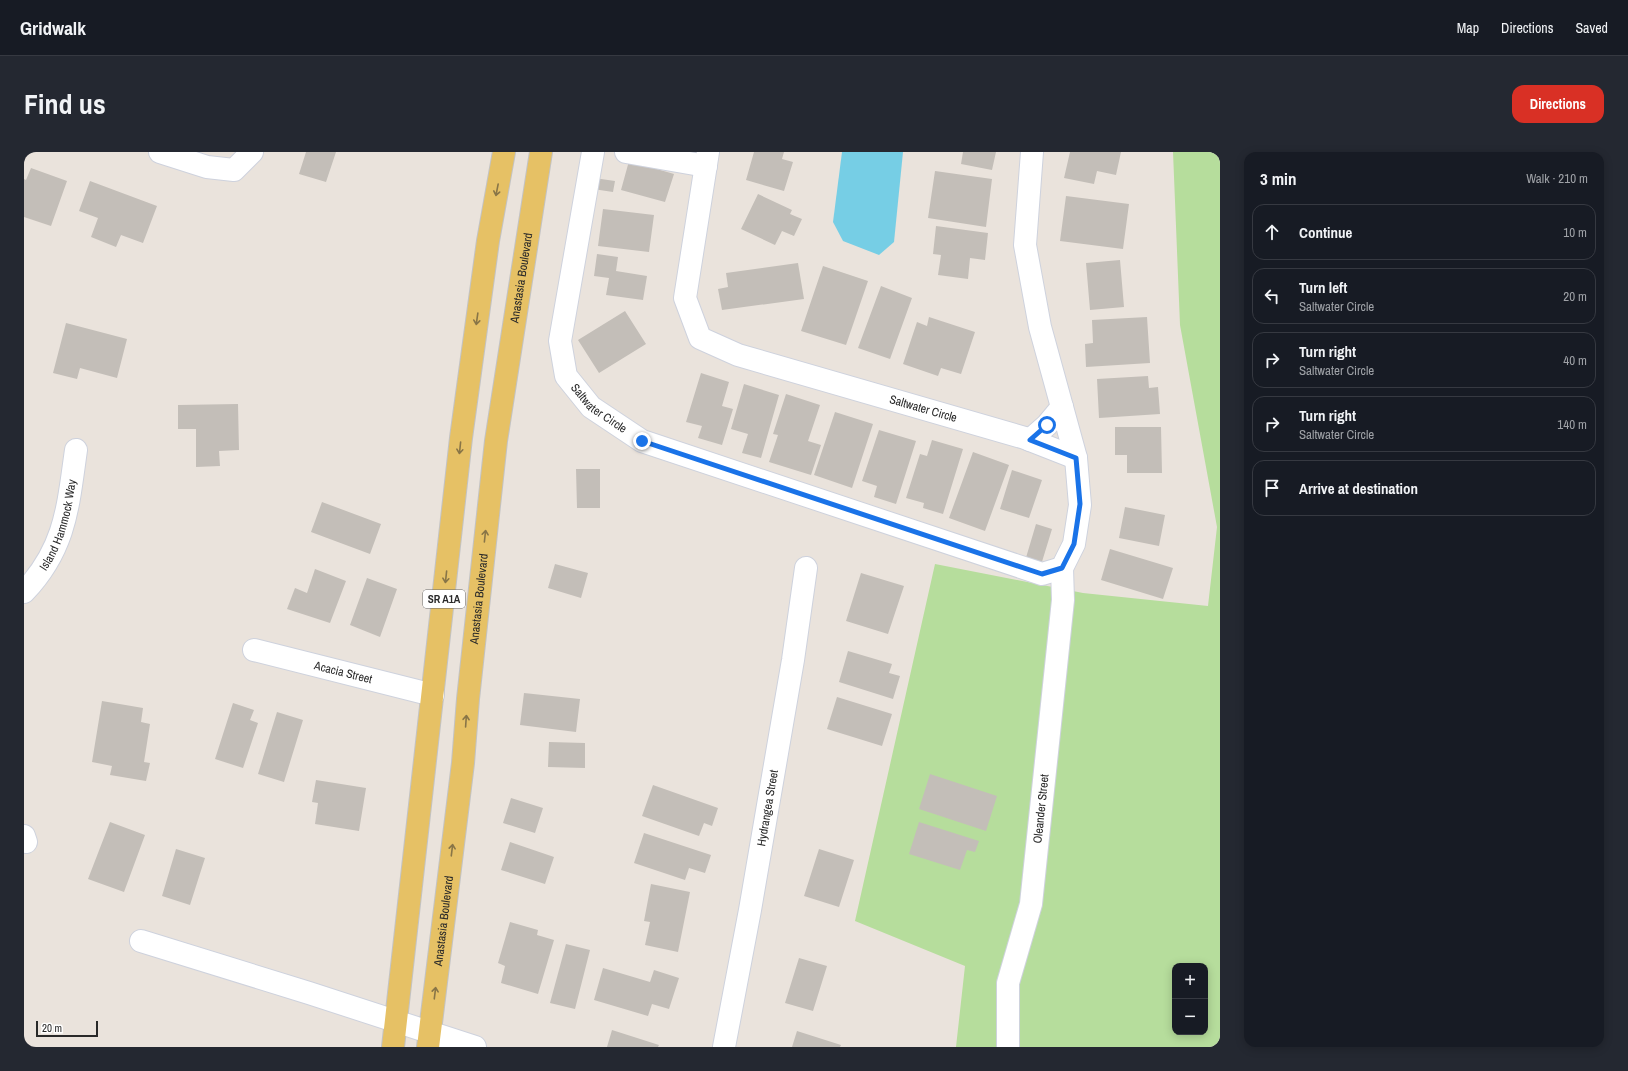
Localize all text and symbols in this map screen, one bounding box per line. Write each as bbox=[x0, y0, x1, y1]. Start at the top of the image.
text: Gridwalk bbox=[20, 15, 86, 41]
text: Map bbox=[1457, 19, 1479, 37]
text: Directions bbox=[1501, 19, 1553, 37]
text: Saved bbox=[1575, 19, 1608, 37]
text: Find us bbox=[24, 85, 106, 123]
button: Directions bbox=[1512, 85, 1604, 123]
text: 3 min bbox=[1260, 167, 1296, 190]
text: Walk · 210 m bbox=[1526, 170, 1588, 187]
one-way arrow bbox=[493, 183, 501, 196]
icon: ahead bbox=[1261, 221, 1283, 243]
text: Continue bbox=[1299, 222, 1352, 243]
text: 10 m bbox=[1563, 224, 1587, 241]
street label: Anastasia Boulevard bbox=[506, 232, 536, 325]
text: Turn left bbox=[1299, 277, 1347, 298]
icon: left bbox=[1261, 285, 1283, 307]
text: 20 m bbox=[1563, 288, 1587, 305]
text: Saltwater Circle bbox=[1299, 298, 1374, 315]
one-way arrow bbox=[473, 312, 481, 325]
text: Turn right bbox=[1299, 341, 1356, 362]
icon: right bbox=[1261, 349, 1283, 371]
text: 40 m bbox=[1563, 352, 1587, 369]
text: Saltwater Circle bbox=[1299, 362, 1374, 379]
street label: Saltwater Circle bbox=[567, 380, 630, 437]
street label: Saltwater Circle bbox=[888, 391, 959, 426]
text: Turn right bbox=[1299, 405, 1356, 426]
icon: right bbox=[1261, 413, 1283, 435]
route start bbox=[1038, 416, 1056, 434]
text: 140 m bbox=[1557, 416, 1587, 433]
text: Saltwater Circle bbox=[1299, 426, 1374, 443]
route end bbox=[633, 432, 651, 450]
one-way arrow bbox=[456, 441, 464, 454]
icon: arrive bbox=[1261, 477, 1283, 499]
street label: Island Hammock Way bbox=[36, 478, 80, 574]
text: Arrive at destination bbox=[1299, 478, 1418, 499]
one-way arrow bbox=[482, 530, 489, 543]
street label: Anastasia Boulevard bbox=[466, 553, 492, 646]
one-way arrow bbox=[442, 570, 450, 583]
road number: SR A1A bbox=[423, 590, 465, 608]
street label: Acacia Street bbox=[312, 657, 374, 687]
one-way arrow bbox=[463, 715, 470, 728]
street label: Hydrangea Street bbox=[753, 768, 782, 847]
street label: Oleander Street bbox=[1029, 773, 1053, 844]
one-way arrow bbox=[448, 844, 456, 857]
street label: Anastasia Boulevard bbox=[430, 875, 457, 968]
map controls bbox=[1172, 963, 1208, 1035]
button: + bbox=[1172, 963, 1208, 999]
one-way arrow bbox=[431, 987, 439, 1000]
button: − bbox=[1172, 999, 1208, 1035]
scale bar bbox=[36, 1019, 98, 1038]
text: 20 m bbox=[42, 1021, 62, 1035]

